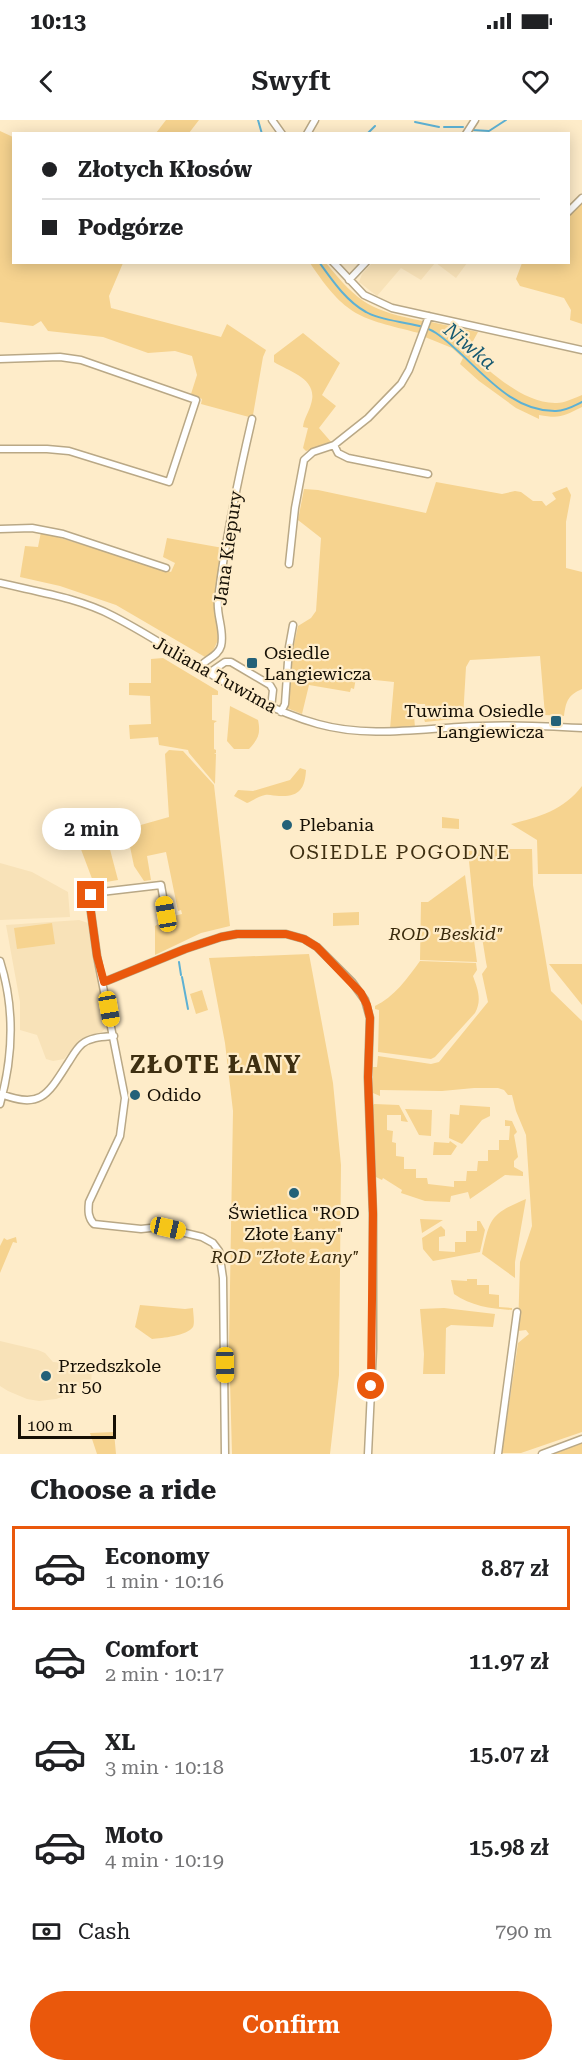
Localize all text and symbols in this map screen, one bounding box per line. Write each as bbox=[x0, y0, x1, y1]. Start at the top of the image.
text: 10:13 bbox=[30, 9, 86, 34]
icon: back bbox=[30, 65, 63, 98]
text: Swyft bbox=[251, 65, 331, 97]
icon: heart bbox=[519, 65, 552, 98]
text: Złotych Kłosów bbox=[78, 157, 252, 182]
text: Podgórze bbox=[78, 215, 183, 240]
water label: Niwka bbox=[438, 317, 501, 375]
street label: Jana Kiepury bbox=[209, 489, 246, 607]
street label: Juliana Tuwima bbox=[150, 632, 281, 717]
place label: Osiedle Langiewicza bbox=[264, 642, 372, 684]
marker: Osiedle Langiewicza bbox=[245, 656, 259, 670]
place label: Tuwima Osiedle Langiewicza bbox=[404, 700, 544, 742]
marker: Tuwima Osiedle Langiewicza bbox=[549, 714, 563, 728]
callout: 2 min bbox=[42, 808, 140, 850]
place label: Plebania bbox=[299, 814, 374, 835]
text: 2 min bbox=[64, 817, 119, 841]
marker: Plebania bbox=[280, 818, 294, 832]
district label: OSIEDLE POGODNE bbox=[289, 840, 511, 864]
route end bbox=[77, 881, 104, 908]
car bbox=[154, 895, 178, 933]
park label: ROD "Beskid" bbox=[388, 923, 503, 944]
car bbox=[97, 990, 121, 1028]
district label: ZŁOTE ŁANY bbox=[130, 1051, 302, 1079]
place label: Odido bbox=[147, 1084, 201, 1105]
marker: Odido bbox=[128, 1088, 142, 1102]
marker: Świetlica "ROD Złote Łany" bbox=[287, 1186, 301, 1200]
place label: Świetlica "ROD Złote Łany" bbox=[228, 1202, 360, 1244]
car bbox=[148, 1215, 188, 1241]
park label: ROD "Złote Łany" bbox=[210, 1246, 359, 1267]
car bbox=[216, 1347, 234, 1383]
place label: Przedszkole nr 50 bbox=[58, 1355, 161, 1397]
marker: Przedszkole nr 50 bbox=[39, 1369, 53, 1383]
route start bbox=[357, 1372, 384, 1399]
scale bar bbox=[18, 1412, 116, 1440]
text: 100 m bbox=[27, 1416, 73, 1435]
text: Choose a ride bbox=[30, 1474, 216, 1506]
icon: car bbox=[33, 1541, 87, 1595]
text: Economy bbox=[105, 1544, 209, 1569]
text: 8.87 zł bbox=[481, 1556, 549, 1581]
text: 1 min · 10:16 bbox=[105, 1569, 224, 1593]
icon: car bbox=[33, 1634, 87, 1688]
text: Comfort bbox=[105, 1637, 198, 1662]
text: 11.97 zł bbox=[469, 1649, 549, 1674]
text: 2 min · 10:17 bbox=[105, 1662, 224, 1686]
icon: car bbox=[33, 1727, 87, 1781]
text: XL bbox=[105, 1730, 135, 1755]
text: 15.07 zł bbox=[469, 1742, 549, 1767]
text: 3 min · 10:18 bbox=[105, 1755, 224, 1779]
icon: car bbox=[33, 1820, 87, 1874]
text: Moto bbox=[105, 1823, 163, 1848]
text: 15.98 zł bbox=[469, 1835, 549, 1860]
text: 4 min · 10:19 bbox=[105, 1848, 224, 1872]
icon: cash bbox=[30, 1915, 63, 1948]
text: Cash bbox=[78, 1919, 130, 1944]
text: 790 m bbox=[495, 1919, 552, 1943]
button: Confirm bbox=[30, 1991, 552, 2060]

